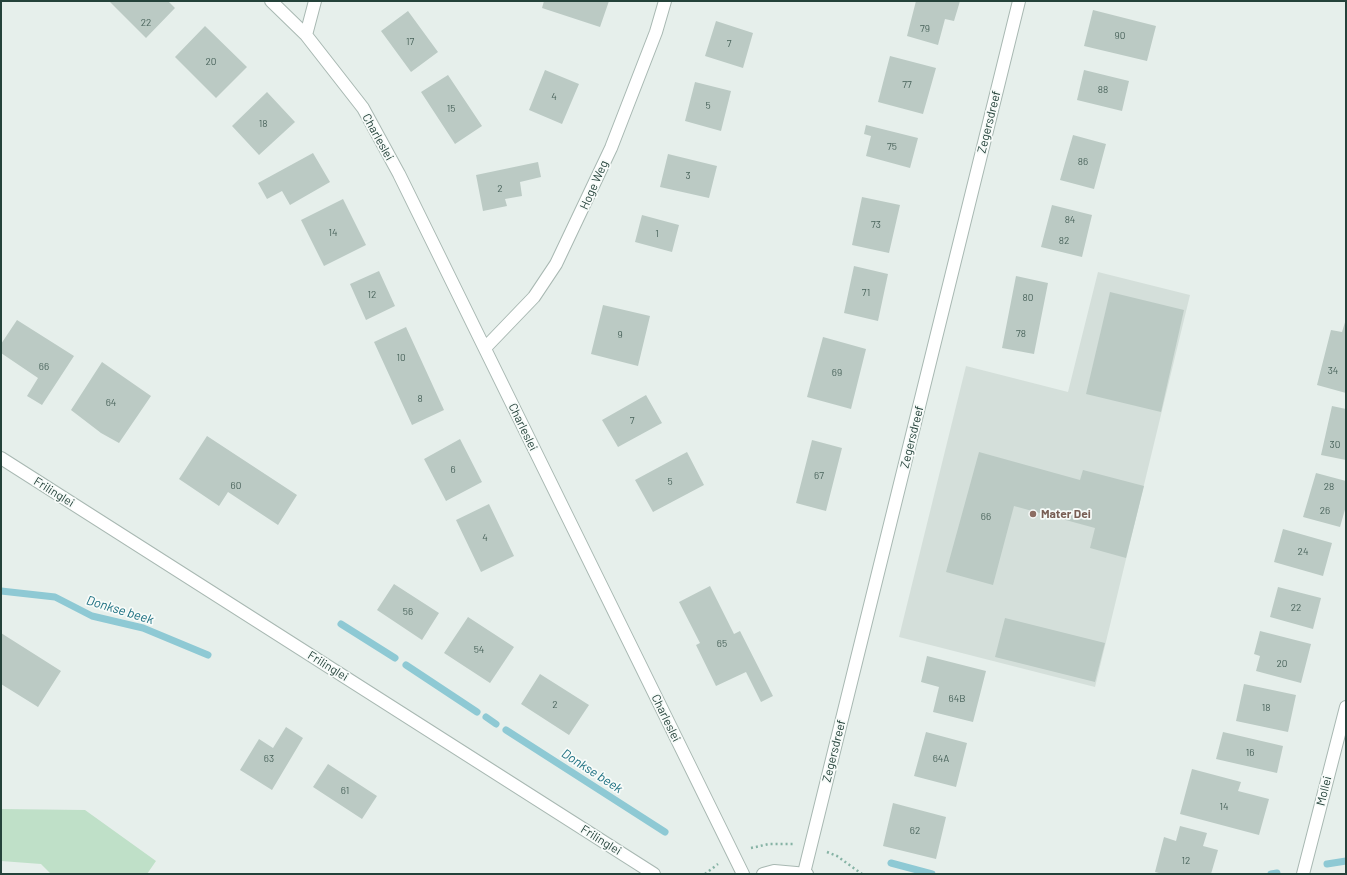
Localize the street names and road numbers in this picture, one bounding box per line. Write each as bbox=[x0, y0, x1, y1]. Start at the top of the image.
street label: Zegersdreef bbox=[974, 89, 1004, 155]
street label: Charleslei bbox=[359, 111, 397, 163]
street label: Hoge Weg bbox=[577, 158, 611, 212]
street label: Charleslei bbox=[505, 401, 541, 453]
street label: Zegersdreef bbox=[897, 404, 927, 470]
street label: Frilinglei bbox=[31, 474, 77, 510]
street label: Frilinglei bbox=[305, 648, 351, 684]
street label: Charleslei bbox=[648, 692, 684, 744]
street label: Zegersdreef bbox=[819, 718, 849, 784]
street label: Mollei bbox=[1313, 775, 1335, 807]
street label: Frilinglei bbox=[578, 822, 624, 858]

